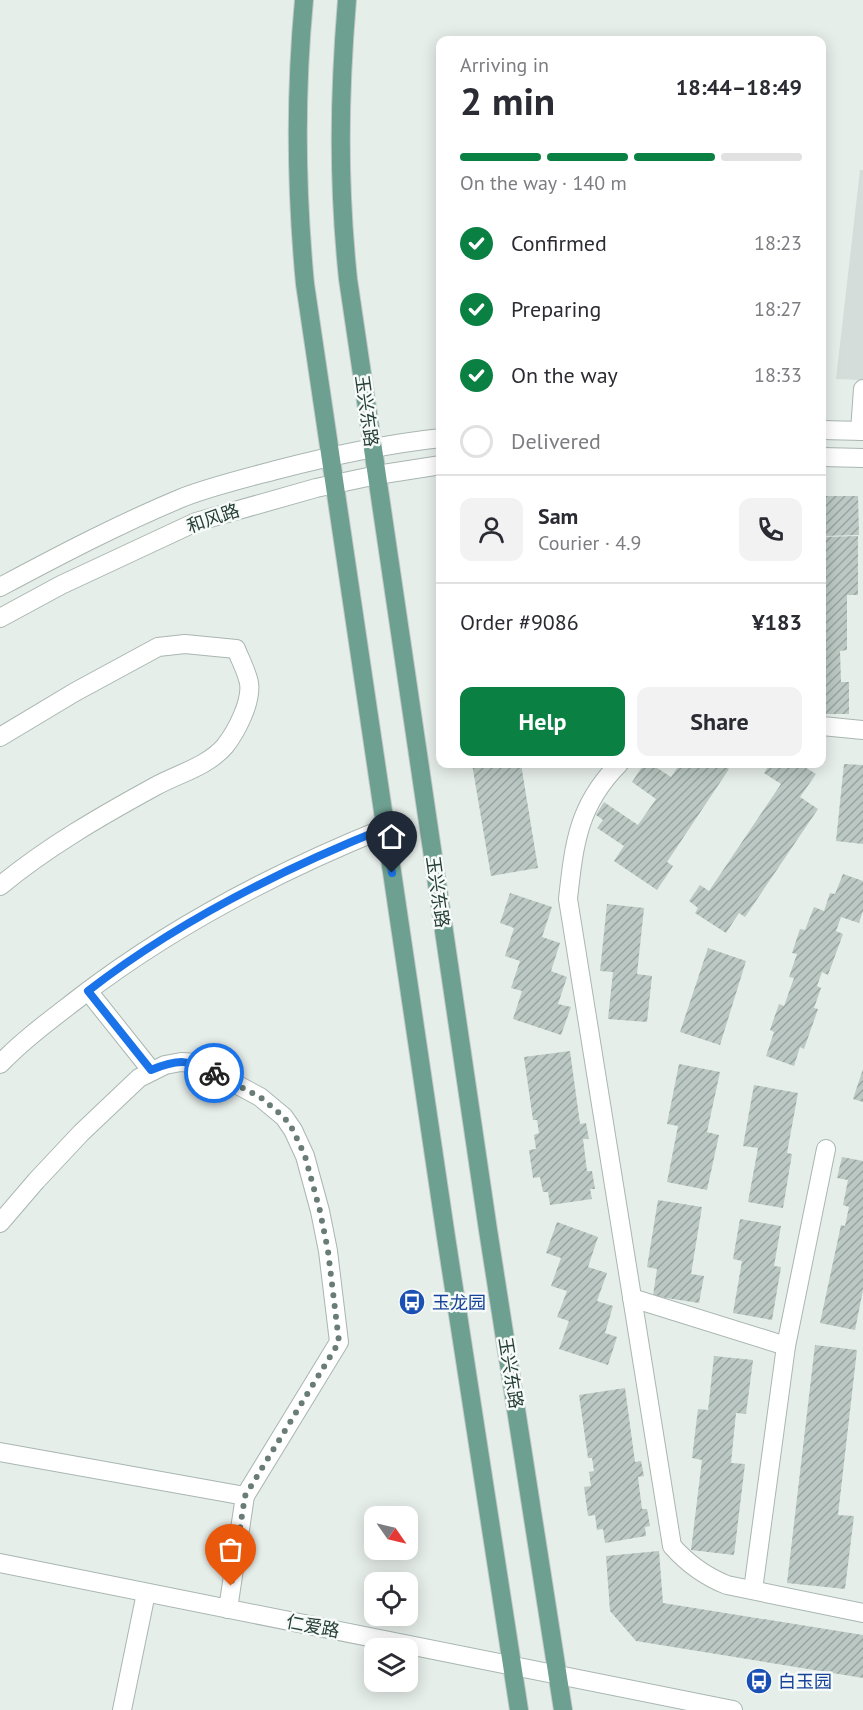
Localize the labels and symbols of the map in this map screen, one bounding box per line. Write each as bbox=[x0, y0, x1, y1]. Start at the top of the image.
street label: 玉兴东路 bbox=[351, 374, 383, 448]
street label: 和风路 bbox=[184, 498, 242, 538]
pin bbox=[366, 811, 417, 873]
street label: 玉兴东路 bbox=[422, 855, 454, 929]
courier bbox=[184, 1043, 244, 1103]
bus stop icon: 玉龙园 bbox=[397, 1287, 427, 1317]
place label: 玉龙园 bbox=[432, 1291, 486, 1314]
street label: 玉兴东路 bbox=[494, 1336, 528, 1410]
north arrow bbox=[364, 1506, 418, 1560]
pin bbox=[205, 1524, 256, 1586]
street label: 仁爱路 bbox=[284, 1610, 342, 1642]
bus stop icon: 白玉园 bbox=[744, 1666, 774, 1696]
place label: 白玉园 bbox=[778, 1670, 832, 1693]

